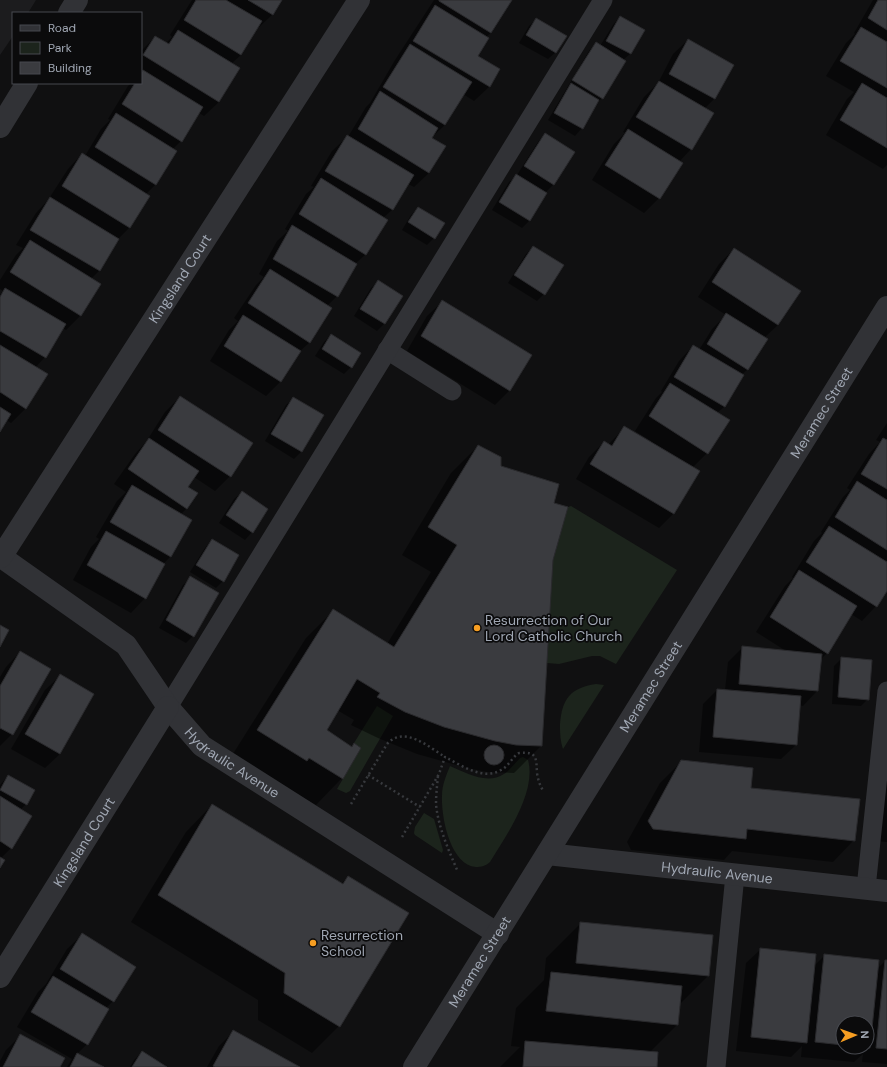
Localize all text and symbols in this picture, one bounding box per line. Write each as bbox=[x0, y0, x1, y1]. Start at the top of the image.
legend bbox=[12, 12, 142, 84]
text: Road bbox=[48, 20, 76, 36]
text: Park bbox=[48, 40, 72, 56]
text: Building bbox=[48, 60, 92, 76]
street label: Kingsland Court bbox=[145, 230, 215, 327]
street label: Meramec Street bbox=[786, 363, 857, 462]
place label: Resurrection of Our Lord Catholic Church bbox=[485, 611, 622, 645]
marker: Resurrection of Our Lord Catholic Church bbox=[472, 623, 482, 633]
street label: Meramec Street bbox=[615, 638, 686, 736]
street label: Hydraulic Avenue bbox=[181, 724, 283, 802]
street label: Kingsland Court bbox=[49, 794, 119, 890]
street label: Hydraulic Avenue bbox=[660, 857, 774, 888]
street label: Meramec Street bbox=[444, 913, 515, 1011]
place label: Resurrection School bbox=[321, 926, 403, 960]
marker: Resurrection School bbox=[308, 938, 318, 948]
north arrow bbox=[835, 1015, 875, 1055]
text: N bbox=[858, 1030, 872, 1039]

